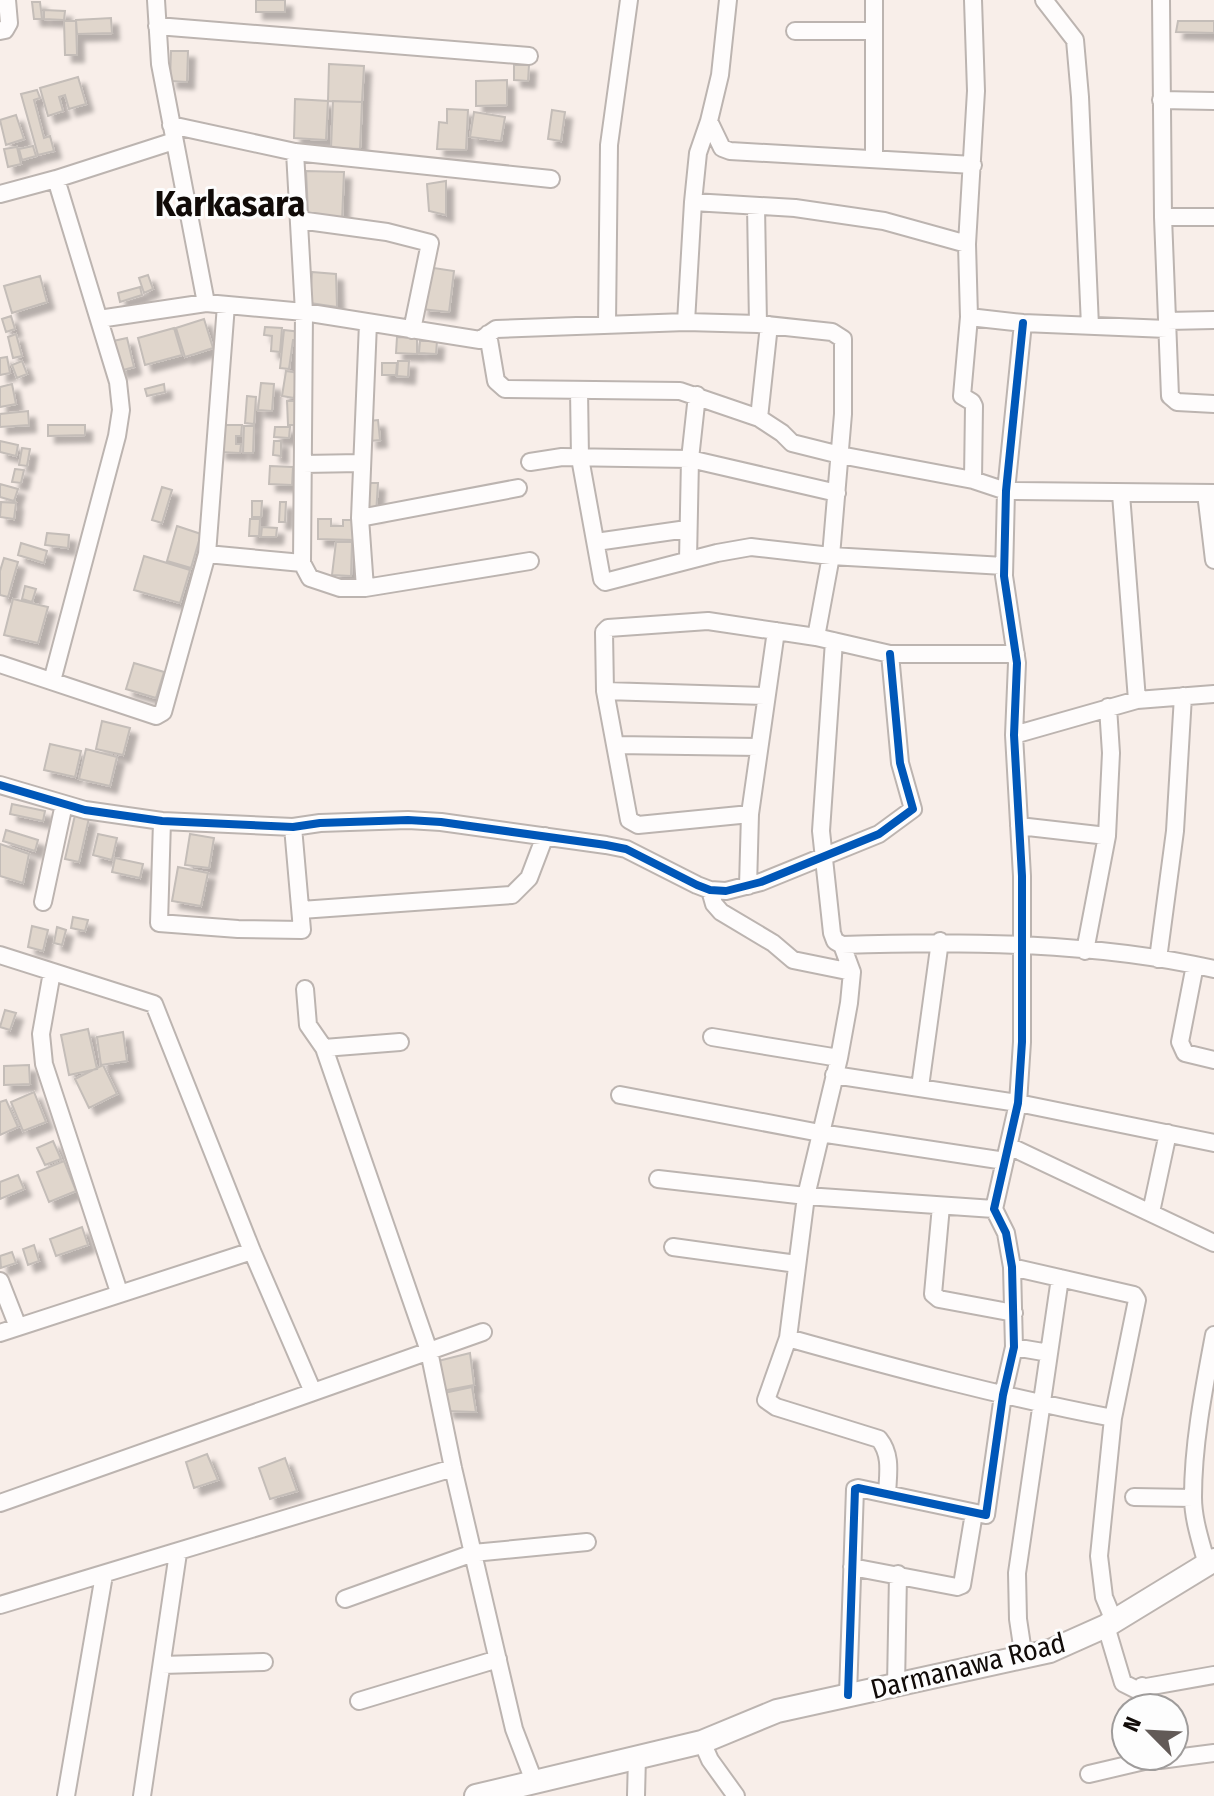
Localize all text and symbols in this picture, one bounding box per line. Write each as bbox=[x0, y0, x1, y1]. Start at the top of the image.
district label: Karkasara bbox=[155, 182, 305, 226]
street label: Darmanawa Road bbox=[867, 1626, 1069, 1706]
north arrow bbox=[1110, 1692, 1190, 1772]
text: N bbox=[1117, 1713, 1147, 1736]

